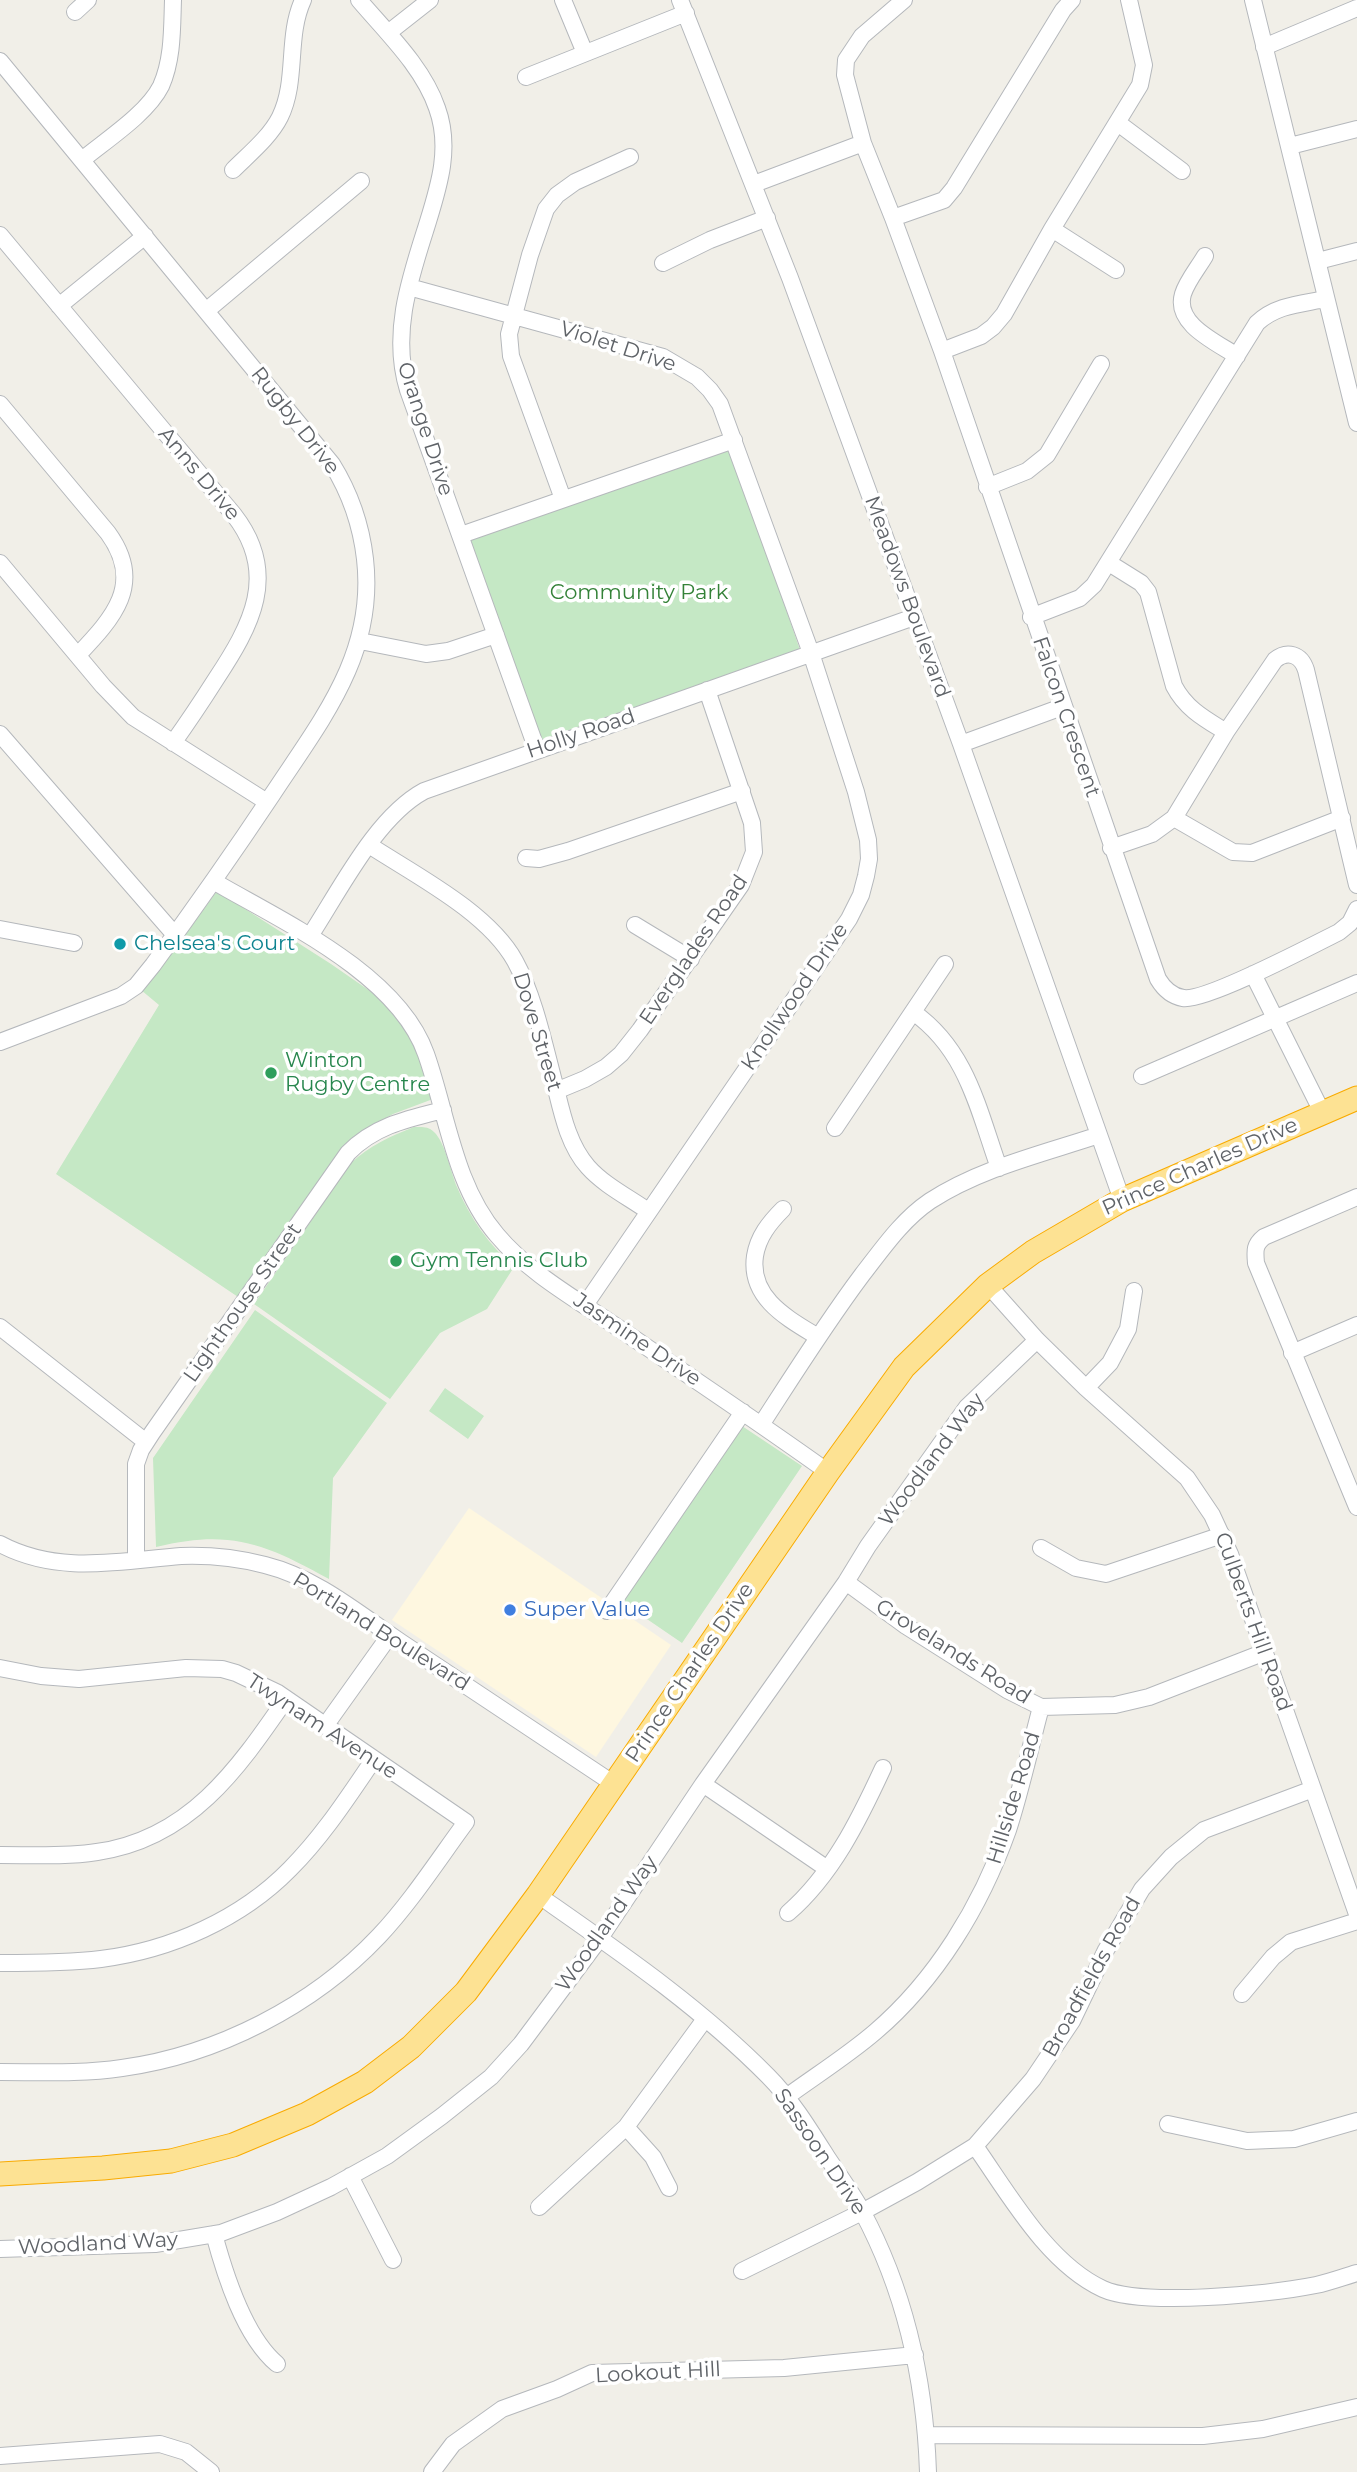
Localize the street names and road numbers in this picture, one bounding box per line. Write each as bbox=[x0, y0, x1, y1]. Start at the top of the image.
street label: Violet Drive bbox=[557, 316, 679, 378]
street label: Orange Drive bbox=[391, 359, 459, 499]
street label: Rugby Drive bbox=[245, 362, 345, 480]
street label: Anns Drive bbox=[153, 422, 245, 526]
street label: Meadows Boulevard bbox=[859, 493, 955, 701]
street label: Falcon Crescent bbox=[1027, 633, 1105, 801]
street label: Holly Road bbox=[523, 704, 639, 764]
street label: Everglades Road bbox=[634, 870, 754, 1030]
street label: Knollwood Drive bbox=[736, 918, 854, 1076]
street label: Dove Street bbox=[507, 970, 567, 1094]
street label: Prince Charles Drive bbox=[1098, 1113, 1302, 1221]
street label: Lighthouse Street bbox=[179, 1219, 307, 1387]
street label: Jasmine Drive bbox=[568, 1288, 706, 1392]
street label: Woodland Way bbox=[874, 1388, 990, 1532]
street label: Culberts Hill Road bbox=[1209, 1529, 1297, 1715]
street label: Portland Boulevard bbox=[288, 1567, 474, 1697]
street label: Prince Charles Drive bbox=[620, 1578, 760, 1768]
street label: Grovelands Road bbox=[871, 1594, 1035, 1710]
street label: Twynam Avenue bbox=[242, 1669, 402, 1785]
street label: Hillside Road bbox=[982, 1729, 1046, 1867]
street label: Woodland Way bbox=[551, 1851, 663, 1997]
street label: Broadfields Road bbox=[1037, 1892, 1147, 2062]
street label: Sassoon Drive bbox=[768, 2084, 872, 2220]
street label: Woodland Way bbox=[17, 2227, 179, 2261]
street label: Lookout Hill bbox=[594, 2357, 722, 2389]

